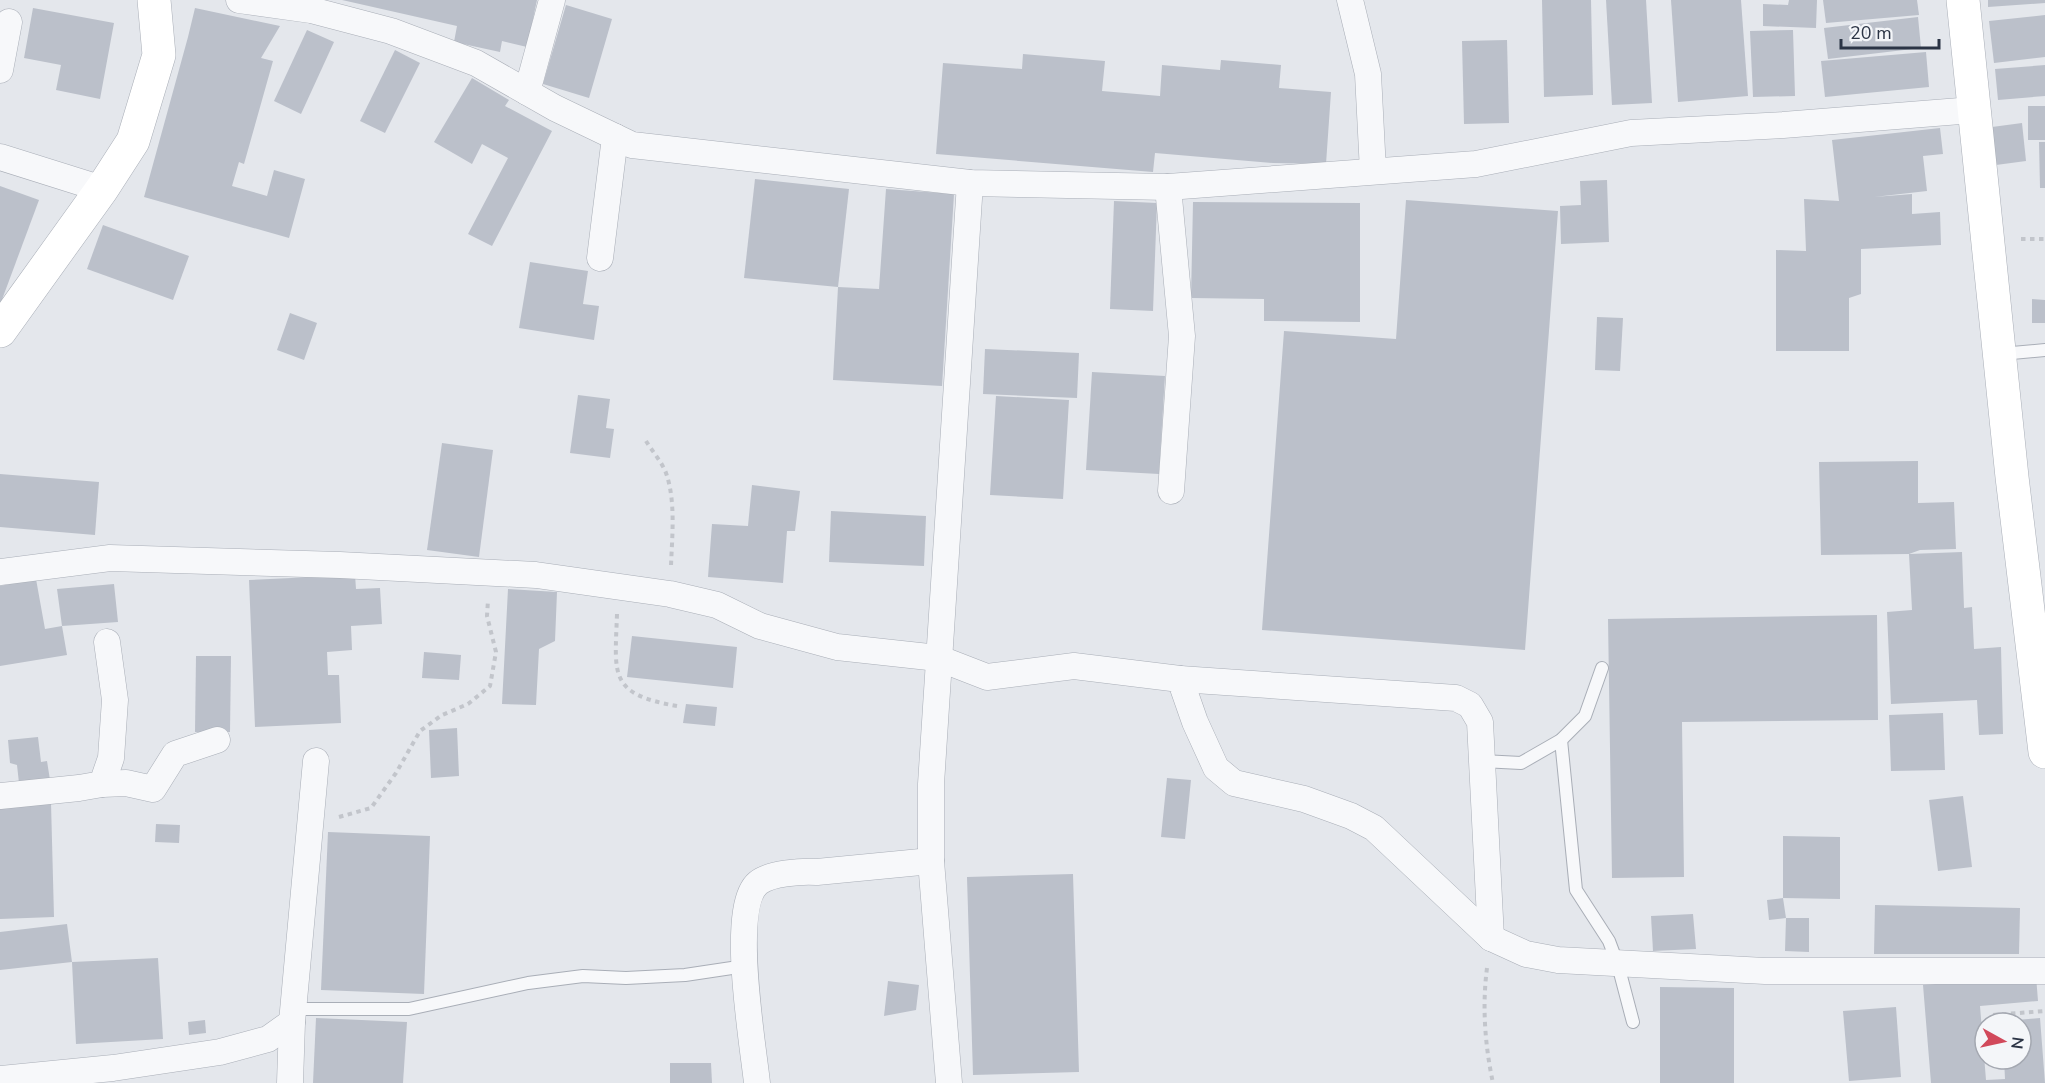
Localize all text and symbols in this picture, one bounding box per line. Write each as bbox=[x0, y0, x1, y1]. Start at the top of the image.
scale bar bbox=[1841, 12, 1938, 50]
text: 20 m bbox=[1850, 21, 1892, 45]
north arrow bbox=[1973, 1011, 2033, 1071]
text: N bbox=[2005, 1035, 2029, 1050]

